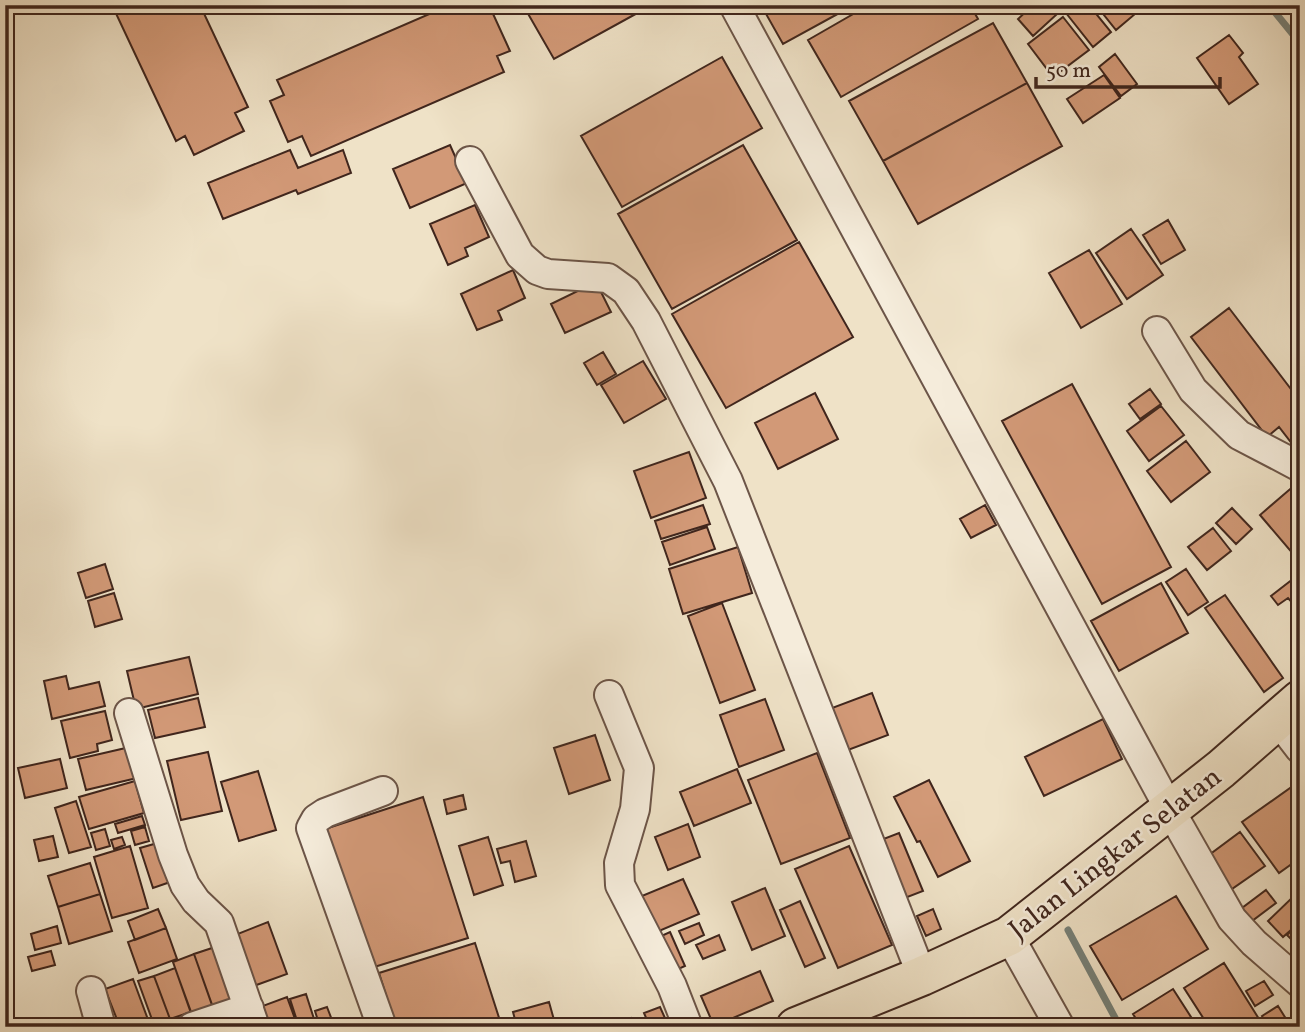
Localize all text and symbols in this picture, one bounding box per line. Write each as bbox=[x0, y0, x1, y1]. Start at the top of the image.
scale bar bbox=[1036, 46, 1219, 90]
text: 50 m bbox=[1046, 57, 1091, 86]
street label: Jalan Lingkar Selatan bbox=[1001, 758, 1230, 950]

